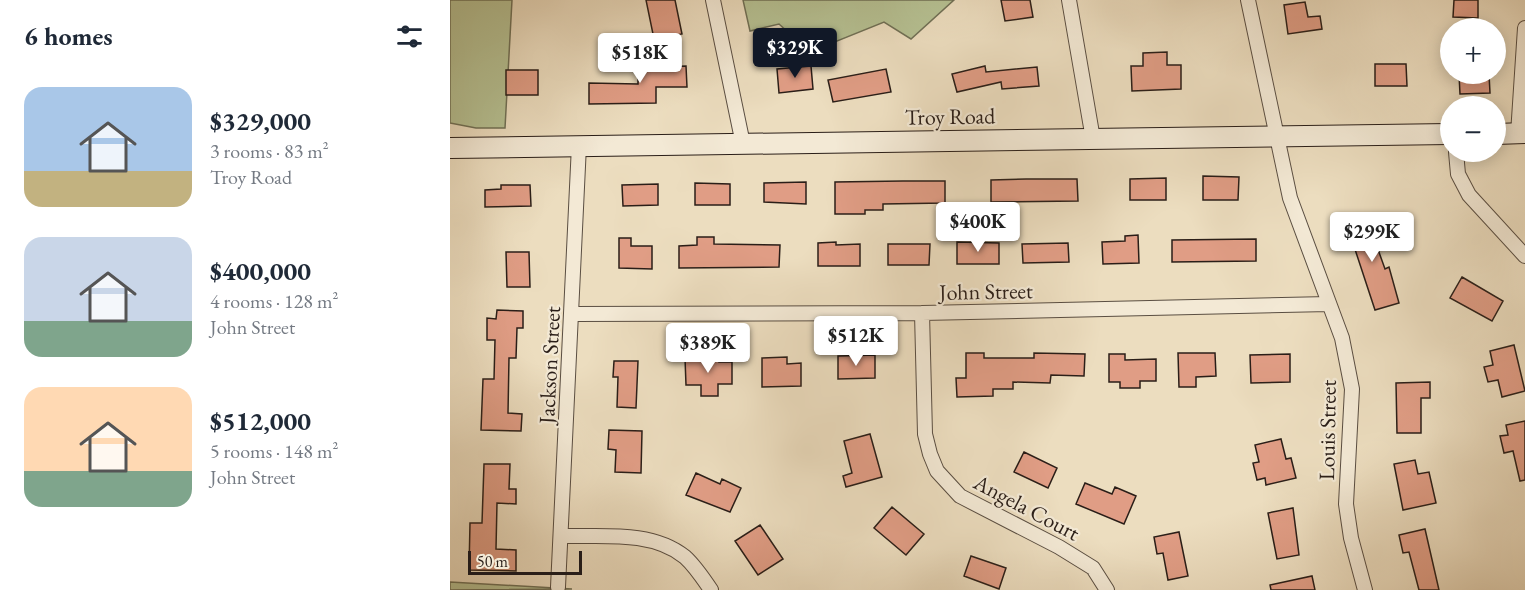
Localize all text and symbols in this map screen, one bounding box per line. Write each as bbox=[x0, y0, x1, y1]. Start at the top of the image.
map controls bbox=[1440, 18, 1506, 162]
button: + bbox=[1440, 18, 1506, 84]
text: 6 homes bbox=[24, 19, 113, 53]
icon: filters bbox=[393, 20, 426, 53]
pin: $329K bbox=[753, 28, 837, 79]
pin: $518K bbox=[598, 33, 682, 84]
text: $329K bbox=[767, 34, 823, 60]
text: $518K bbox=[612, 39, 668, 65]
button: − bbox=[1440, 96, 1506, 162]
street label: Troy Road bbox=[905, 101, 996, 132]
text: $329,000 bbox=[210, 104, 311, 138]
icon: home bbox=[72, 111, 144, 183]
text: 3 rooms · 83 m² bbox=[210, 138, 329, 164]
text: Troy Road bbox=[210, 164, 292, 190]
pin: $400K bbox=[936, 202, 1020, 253]
text: $400K bbox=[950, 208, 1006, 234]
pin: $299K bbox=[1330, 212, 1414, 263]
text: $299K bbox=[1344, 218, 1400, 244]
text: $400,000 bbox=[210, 254, 311, 288]
icon: home bbox=[72, 261, 144, 333]
street label: John Street bbox=[937, 276, 1033, 307]
text: 4 rooms · 128 m² bbox=[210, 288, 338, 314]
street label: Jackson Street bbox=[532, 305, 567, 427]
text: John Street bbox=[210, 314, 295, 340]
pin: $512K bbox=[814, 316, 898, 367]
text: $512K bbox=[828, 322, 884, 348]
pin: $389K bbox=[666, 323, 750, 374]
text: $389K bbox=[680, 329, 736, 355]
street label: Louis Street bbox=[1312, 379, 1343, 481]
text: $512,000 bbox=[210, 404, 311, 438]
icon: home bbox=[72, 411, 144, 483]
text: 5 rooms · 148 m² bbox=[210, 438, 338, 464]
text: John Street bbox=[210, 464, 295, 490]
street label: Angela Court bbox=[968, 467, 1085, 547]
scale bar bbox=[468, 548, 582, 576]
text: 50 m bbox=[477, 551, 508, 572]

